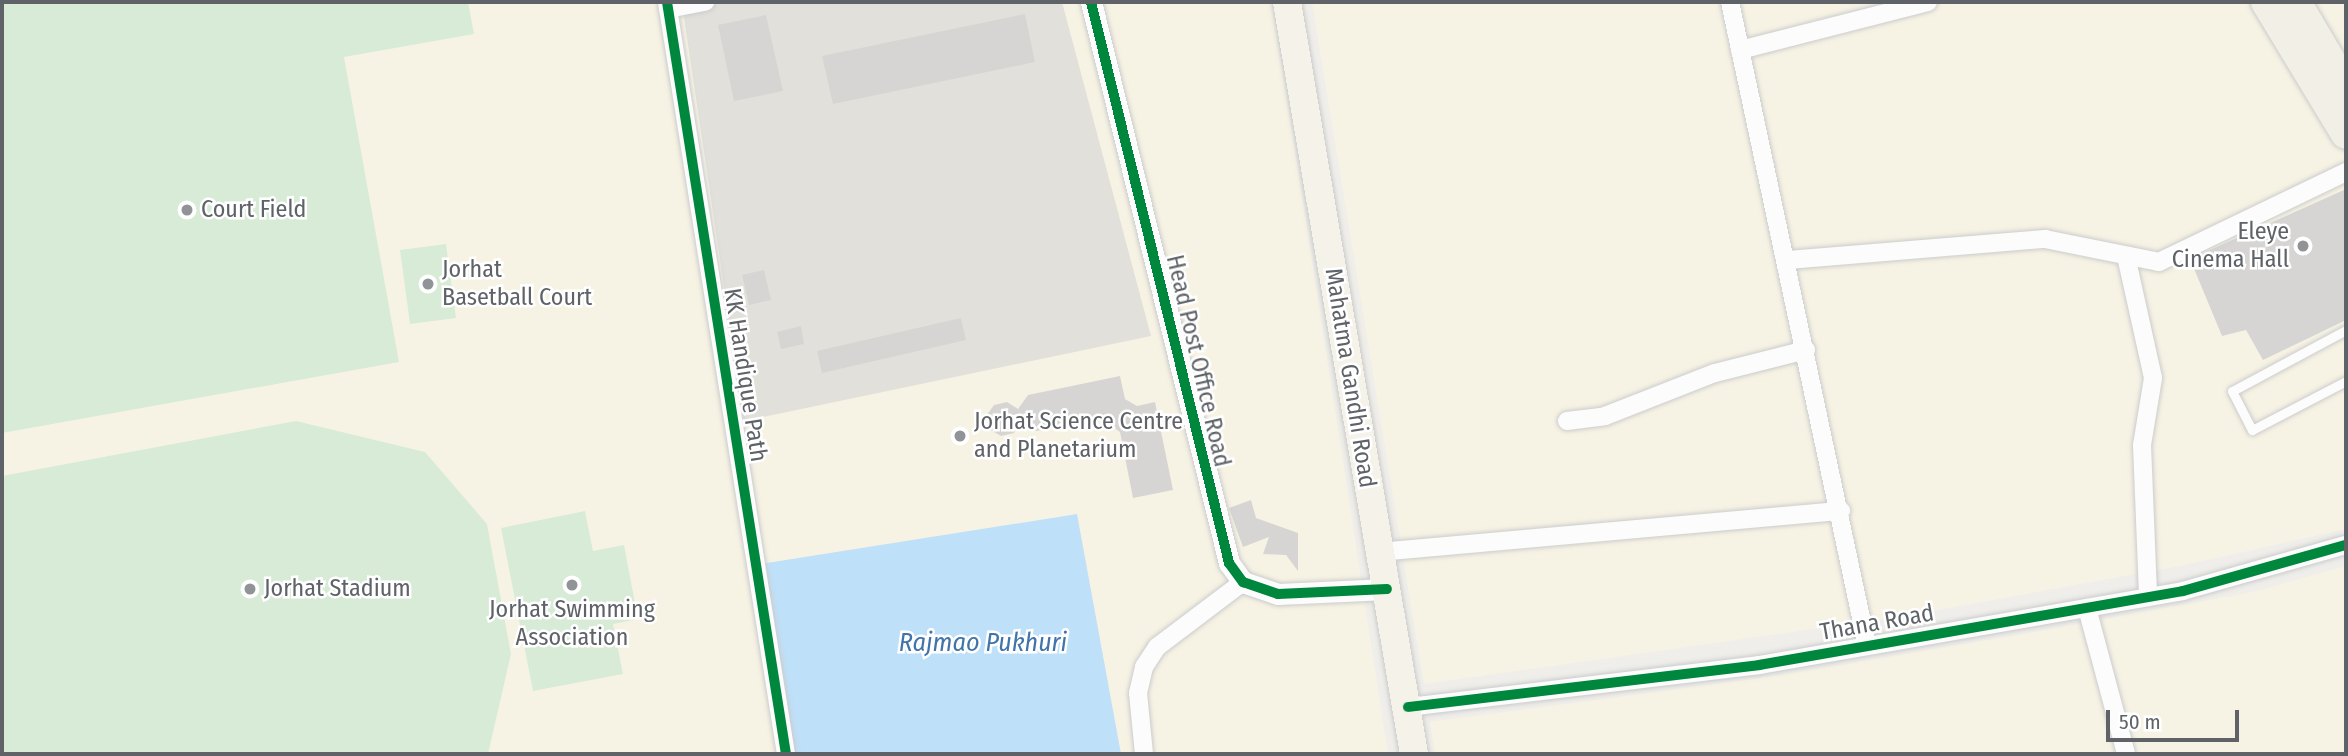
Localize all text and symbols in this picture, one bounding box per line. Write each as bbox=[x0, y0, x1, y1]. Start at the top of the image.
place label: Court Field bbox=[201, 196, 306, 224]
marker: Court Field bbox=[179, 202, 195, 218]
place label: Eleye Cinema Hall bbox=[2172, 218, 2289, 274]
marker: Eleye Cinema Hall bbox=[2295, 238, 2311, 254]
street label: Head Post Office Road bbox=[1160, 252, 1236, 470]
place label: Jorhat Basetball Court bbox=[442, 256, 592, 312]
street label: Mahatma Gandhi Road bbox=[1318, 266, 1382, 490]
marker: Jorhat Basetball Court bbox=[420, 276, 436, 292]
street label: KK Handique Path bbox=[717, 286, 773, 464]
place label: Jorhat Science Centre and Planetarium bbox=[974, 408, 1183, 464]
marker: Jorhat Science Centre and Planetarium bbox=[952, 428, 968, 444]
place label: Jorhat Stadium bbox=[264, 575, 411, 603]
marker: Jorhat Swimming Association bbox=[564, 577, 580, 593]
marker: Jorhat Stadium bbox=[242, 581, 258, 597]
place label: Jorhat Swimming Association bbox=[489, 596, 655, 652]
street label: Thana Road bbox=[1818, 599, 1936, 647]
water label: Rajmao Pukhuri bbox=[899, 627, 1067, 659]
scale bar bbox=[2110, 696, 2243, 740]
text: 50 m bbox=[2119, 709, 2161, 735]

